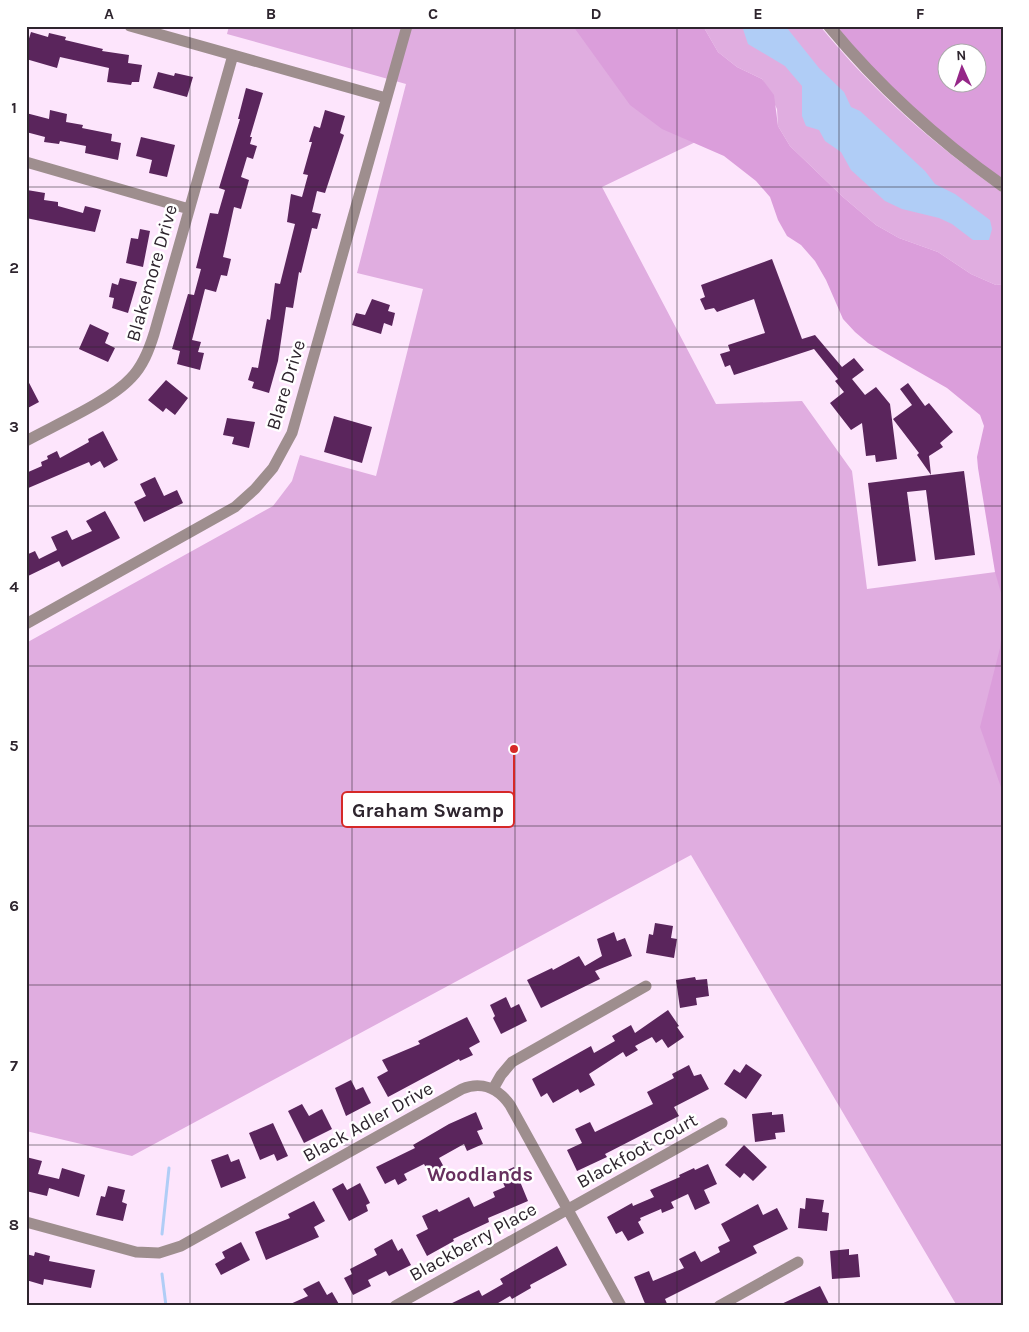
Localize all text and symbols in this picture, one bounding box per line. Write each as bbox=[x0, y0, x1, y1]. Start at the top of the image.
text: A bbox=[104, 4, 114, 23]
text: B bbox=[266, 4, 276, 23]
text: C bbox=[428, 4, 438, 23]
text: D bbox=[591, 4, 602, 23]
text: E bbox=[753, 4, 763, 23]
text: F bbox=[916, 4, 925, 23]
north arrow bbox=[936, 42, 986, 92]
text: N bbox=[956, 47, 967, 64]
text: 1 bbox=[11, 98, 17, 117]
street label: Blakemore Drive bbox=[122, 202, 182, 344]
text: 2 bbox=[9, 258, 19, 277]
street label: Blare Drive bbox=[262, 337, 310, 433]
text: 3 bbox=[9, 417, 19, 436]
text: 4 bbox=[9, 577, 19, 596]
text: 5 bbox=[9, 736, 19, 755]
callout: Graham Swamp bbox=[342, 792, 514, 827]
text: Graham Swamp bbox=[352, 799, 504, 822]
text: 6 bbox=[9, 896, 19, 915]
text: 7 bbox=[10, 1056, 18, 1075]
street label: Black Adler Drive bbox=[299, 1077, 437, 1167]
street label: Blackfoot Court bbox=[573, 1109, 701, 1193]
district label: Woodlands bbox=[427, 1163, 533, 1186]
street label: Blackberry Place bbox=[406, 1198, 540, 1286]
text: 8 bbox=[9, 1215, 19, 1234]

